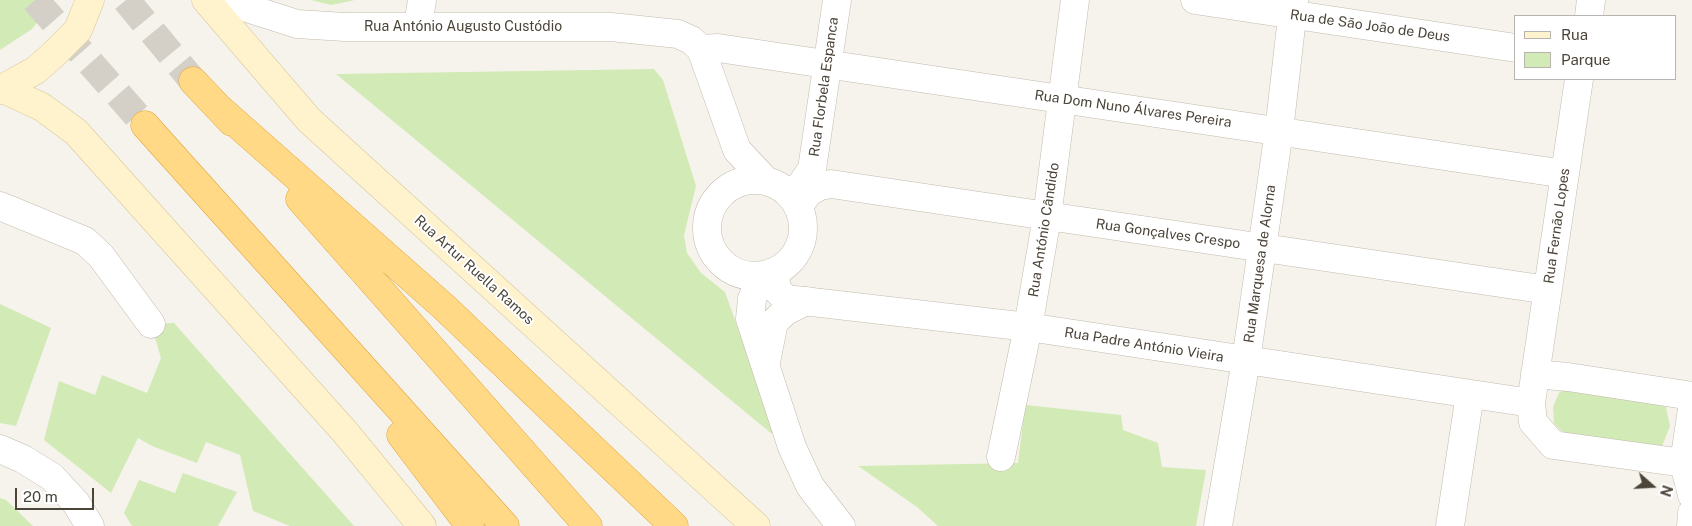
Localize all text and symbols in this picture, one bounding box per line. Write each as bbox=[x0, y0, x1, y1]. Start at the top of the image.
street label: Rua de São João de Deus bbox=[1289, 6, 1451, 46]
legend bbox=[1514, 15, 1677, 80]
street label: Rua Florbela Espanca bbox=[806, 16, 842, 158]
street label: Rua António Augusto Custódio bbox=[364, 19, 562, 35]
text: Rua bbox=[1561, 26, 1588, 43]
text: Parque bbox=[1561, 51, 1611, 68]
street label: Rua Dom Nuno Álvares Pereira bbox=[1033, 87, 1233, 131]
street label: Rua António Cândido bbox=[1025, 162, 1063, 298]
street label: Rua Fernão Lopes bbox=[1541, 167, 1573, 285]
street label: Rua Marquesa de Alorna bbox=[1241, 184, 1279, 344]
street label: Rua Artur Ruella Ramos bbox=[411, 212, 537, 328]
street label: Rua Gonçalves Crespo bbox=[1095, 216, 1241, 252]
street label: Rua Padre António Vieira bbox=[1063, 324, 1225, 366]
north arrow bbox=[1627, 461, 1677, 511]
scale bar bbox=[18, 478, 96, 510]
text: N bbox=[1657, 483, 1676, 499]
text: 20 m bbox=[23, 488, 58, 505]

